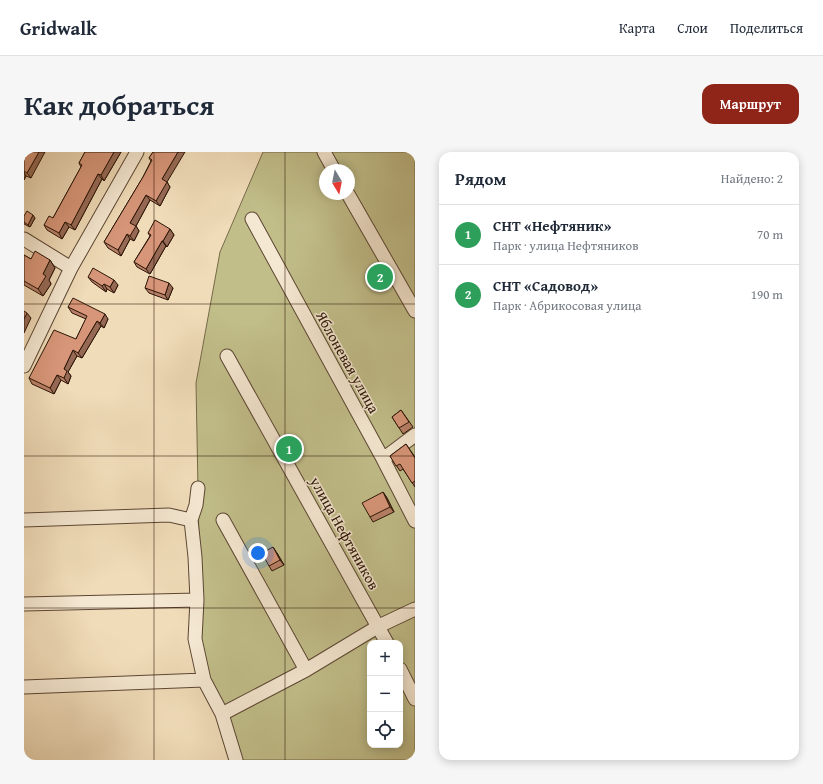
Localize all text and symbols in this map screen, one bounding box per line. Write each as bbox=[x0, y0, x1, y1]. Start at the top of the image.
text: Gridwalk bbox=[20, 14, 97, 42]
text: Карта bbox=[619, 18, 655, 38]
text: Слои bbox=[677, 18, 708, 38]
text: Поделиться bbox=[730, 18, 803, 38]
text: Как добраться bbox=[24, 84, 214, 125]
button: Маршрут bbox=[702, 84, 799, 124]
north arrow bbox=[319, 164, 355, 200]
text: Рядом bbox=[455, 166, 506, 191]
text: Найдено: 2 bbox=[721, 169, 783, 188]
text: СНТ «Нефтяник» bbox=[493, 215, 611, 236]
text: 1 bbox=[465, 225, 471, 244]
text: 70 m bbox=[757, 225, 783, 244]
text: Парк · улица Нефтяников bbox=[493, 236, 639, 255]
pin: 2 bbox=[367, 262, 393, 292]
text: СНТ «Садовод» bbox=[493, 275, 598, 296]
text: 2 bbox=[465, 285, 471, 304]
text: 190 m bbox=[751, 285, 783, 304]
text: Парк · Абрикосовая улица bbox=[493, 296, 641, 315]
street label: Яблоневая улица bbox=[311, 306, 385, 418]
pin: 1 bbox=[276, 434, 302, 464]
street label: улица Нефтяников bbox=[305, 472, 385, 593]
your location bbox=[248, 543, 268, 563]
map controls bbox=[367, 640, 403, 748]
button: + bbox=[367, 640, 403, 676]
button: − bbox=[367, 676, 403, 712]
button: locate bbox=[367, 712, 403, 748]

